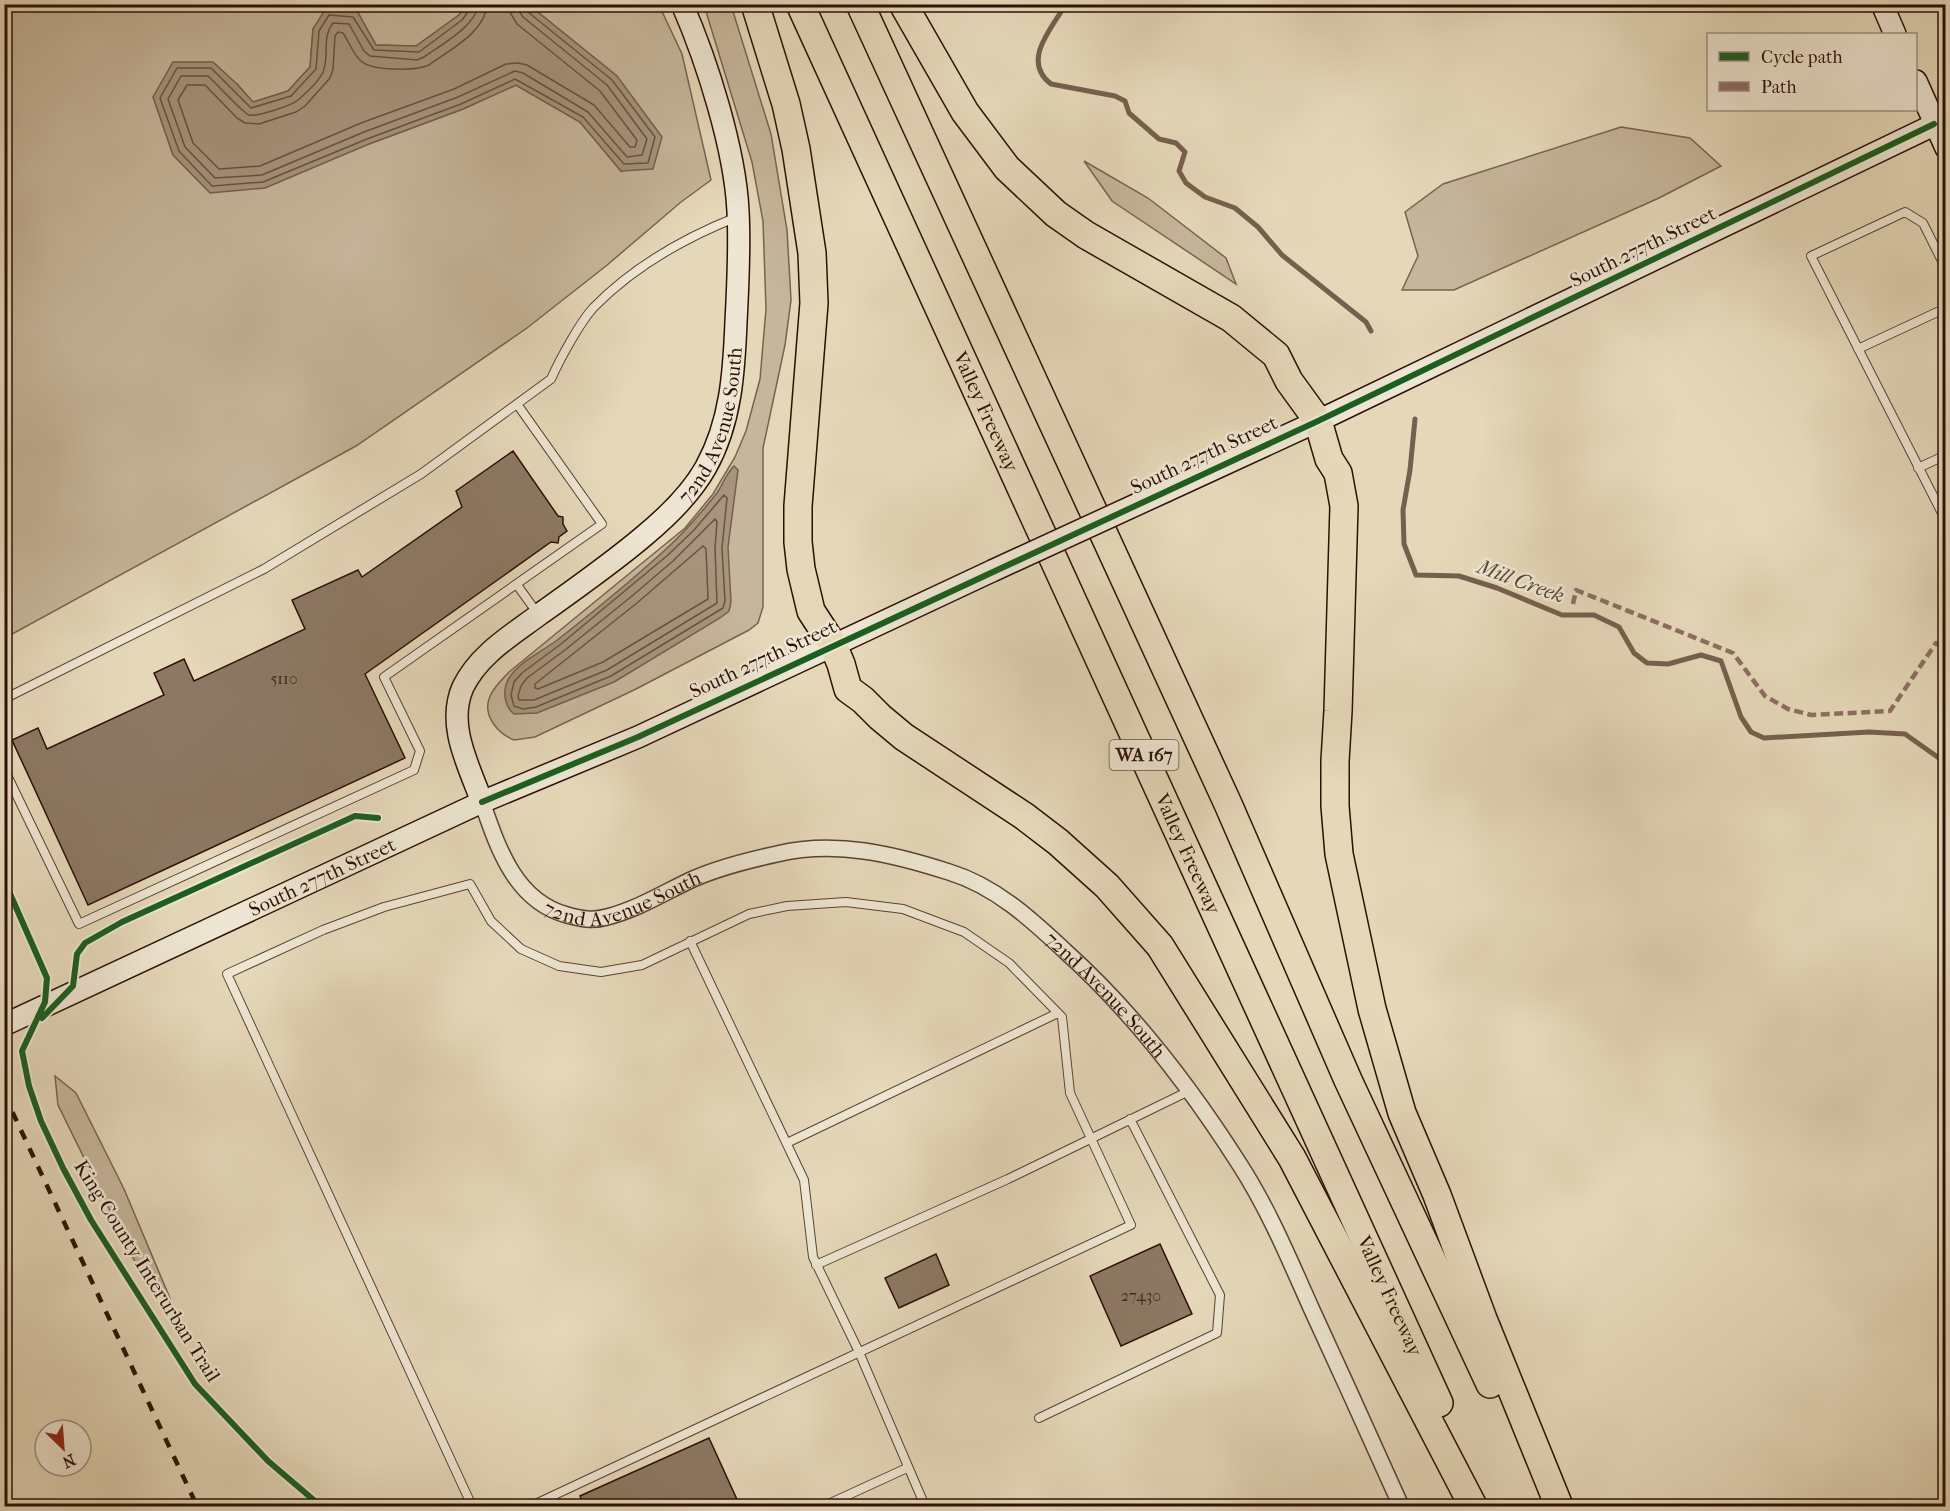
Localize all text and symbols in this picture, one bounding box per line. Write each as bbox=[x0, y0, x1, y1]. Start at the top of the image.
legend bbox=[1707, 33, 1917, 111]
text: Cycle path bbox=[1761, 47, 1842, 68]
text: Path bbox=[1761, 77, 1797, 98]
street label: South 277th Street bbox=[1566, 202, 1720, 292]
street label: 72nd Avenue South bbox=[673, 346, 746, 508]
street label: Valley Freeway bbox=[948, 347, 1024, 476]
street label: South 277th Street bbox=[1127, 411, 1281, 499]
water label: Mill Creek bbox=[1472, 554, 1568, 608]
street label: South 277th Street bbox=[686, 615, 840, 703]
house number: 5110 bbox=[270, 669, 298, 688]
road number: WA 167 bbox=[1110, 740, 1178, 770]
street label: Valley Freeway bbox=[1150, 789, 1226, 918]
street label: South 277th Street bbox=[245, 832, 399, 921]
street label: 72nd Avenue South bbox=[540, 865, 705, 931]
street label: 72nd Avenue South bbox=[1040, 927, 1172, 1063]
street label: King County Interurban Trail bbox=[69, 1156, 225, 1386]
street label: Valley Freeway bbox=[1352, 1231, 1428, 1361]
house number: 27430 bbox=[1121, 1286, 1161, 1305]
north arrow bbox=[33, 1418, 93, 1478]
text: N bbox=[59, 1450, 79, 1473]

